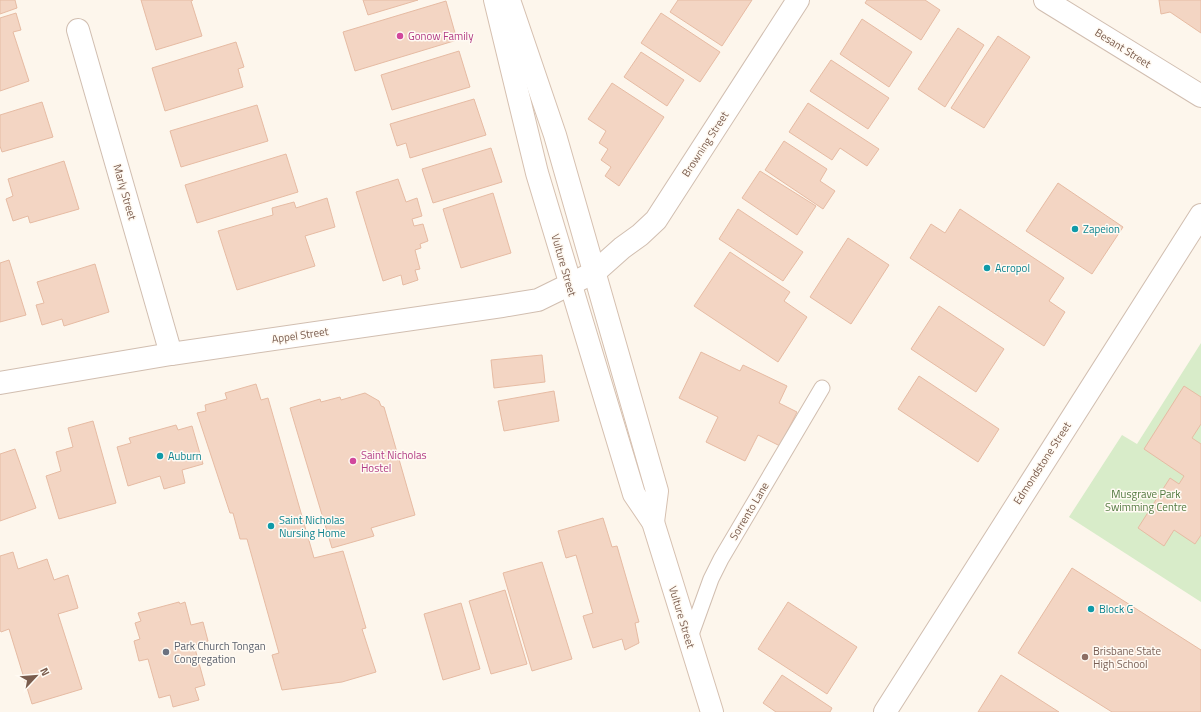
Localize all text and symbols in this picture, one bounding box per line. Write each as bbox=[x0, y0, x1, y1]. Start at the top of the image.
street label: Besant Street bbox=[1092, 24, 1154, 72]
place label: Gonow Family bbox=[408, 28, 474, 44]
marker: Gonow Family bbox=[395, 31, 405, 41]
street label: Browning Street bbox=[678, 108, 732, 180]
street label: Marly Street bbox=[109, 162, 141, 222]
place label: Zapeion bbox=[1083, 221, 1120, 237]
marker: Zapeion bbox=[1070, 224, 1080, 234]
street label: Vulture Street bbox=[547, 232, 581, 298]
place label: Acropol bbox=[995, 260, 1030, 276]
marker: Acropol bbox=[982, 263, 992, 273]
street label: Appel Street bbox=[271, 323, 329, 347]
street label: Edmondstone Street bbox=[1009, 418, 1075, 507]
place label: Saint Nicholas Hostel bbox=[361, 447, 427, 476]
place label: Auburn bbox=[168, 448, 202, 464]
marker: Auburn bbox=[155, 451, 165, 461]
marker: Saint Nicholas Hostel bbox=[348, 456, 358, 466]
street label: Sorrento Lane bbox=[725, 479, 773, 543]
park label: Musgrave Park Swimming Centre bbox=[1105, 486, 1187, 515]
place label: Saint Nicholas Nursing Home bbox=[279, 512, 346, 541]
marker: Saint Nicholas Nursing Home bbox=[266, 521, 276, 531]
street label: Vulture Street bbox=[665, 584, 699, 650]
place label: Block G bbox=[1099, 601, 1134, 617]
marker: Block G bbox=[1086, 604, 1096, 614]
place label: Park Church Tongan Congregation bbox=[174, 638, 266, 667]
place label: Brisbane State High School bbox=[1093, 643, 1161, 672]
marker: Park Church Tongan Congregation bbox=[161, 647, 171, 657]
marker: Brisbane State High School bbox=[1080, 652, 1090, 662]
north arrow bbox=[16, 656, 56, 696]
text: N bbox=[36, 665, 54, 679]

